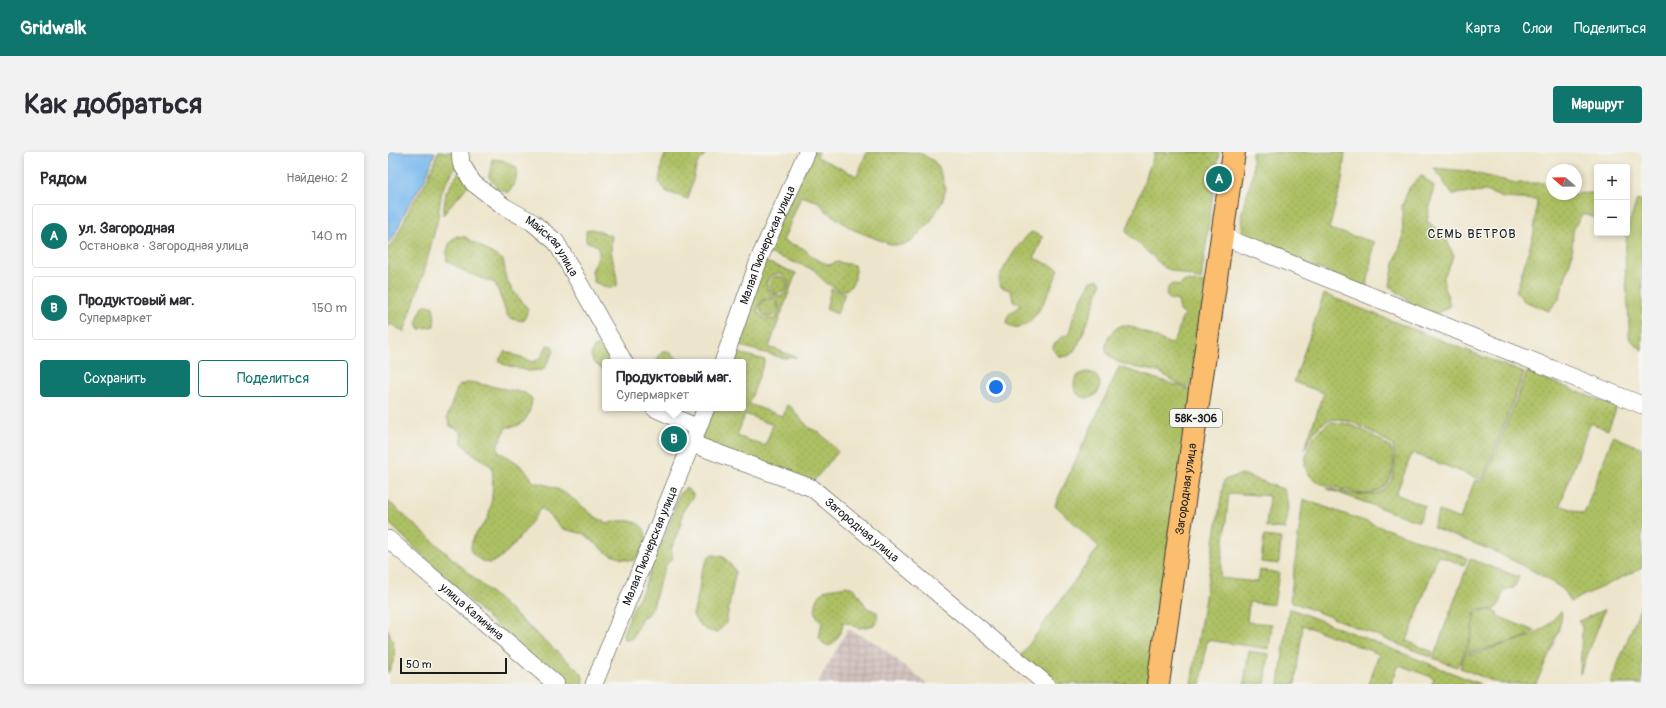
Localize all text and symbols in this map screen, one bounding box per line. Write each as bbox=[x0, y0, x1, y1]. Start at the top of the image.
text: Gridwalk bbox=[20, 16, 86, 40]
text: Карта bbox=[1466, 20, 1500, 37]
text: Слои bbox=[1522, 20, 1552, 37]
text: Поделиться bbox=[1574, 20, 1646, 37]
button: Маршрут bbox=[1553, 86, 1642, 123]
text: Как добраться bbox=[24, 87, 202, 122]
pin: A bbox=[1206, 164, 1232, 194]
north arrow bbox=[1546, 164, 1582, 200]
map controls bbox=[1594, 164, 1630, 236]
button: + bbox=[1594, 164, 1630, 200]
text: Рядом bbox=[40, 168, 87, 189]
text: Найдено: 2 bbox=[286, 170, 348, 186]
street label: Малая Пионерская улица bbox=[736, 183, 799, 307]
button: − bbox=[1594, 200, 1630, 236]
street label: Майская улица bbox=[523, 212, 582, 280]
text: ул. Загородная bbox=[79, 219, 175, 238]
district label: СЕМЬ ВЕТРОВ bbox=[1427, 226, 1517, 242]
text: A bbox=[50, 228, 58, 244]
text: 140 m bbox=[311, 228, 347, 244]
text: Остановка · Загородная улица bbox=[79, 238, 249, 254]
text: Продуктовый маг. bbox=[79, 291, 195, 310]
text: B bbox=[50, 300, 58, 316]
text: 150 m bbox=[312, 300, 347, 316]
text: Супермаркет bbox=[79, 310, 152, 326]
popup bbox=[602, 359, 746, 411]
button: Сохранить bbox=[40, 360, 190, 397]
button: Поделиться bbox=[198, 360, 348, 397]
text: Продуктовый маг. bbox=[616, 368, 732, 387]
your location bbox=[986, 377, 1006, 397]
text: Супермаркет bbox=[616, 387, 689, 403]
road number: 58К-306 bbox=[1170, 409, 1222, 427]
pin: B bbox=[661, 424, 687, 454]
street label: Загородная улица bbox=[1172, 442, 1200, 536]
street label: Малая Пионерская улица bbox=[619, 484, 681, 608]
street label: Загородная улица bbox=[822, 494, 902, 566]
street label: улица Калинина bbox=[436, 579, 507, 643]
scale bar bbox=[400, 656, 507, 675]
text: 50 m bbox=[406, 658, 432, 671]

